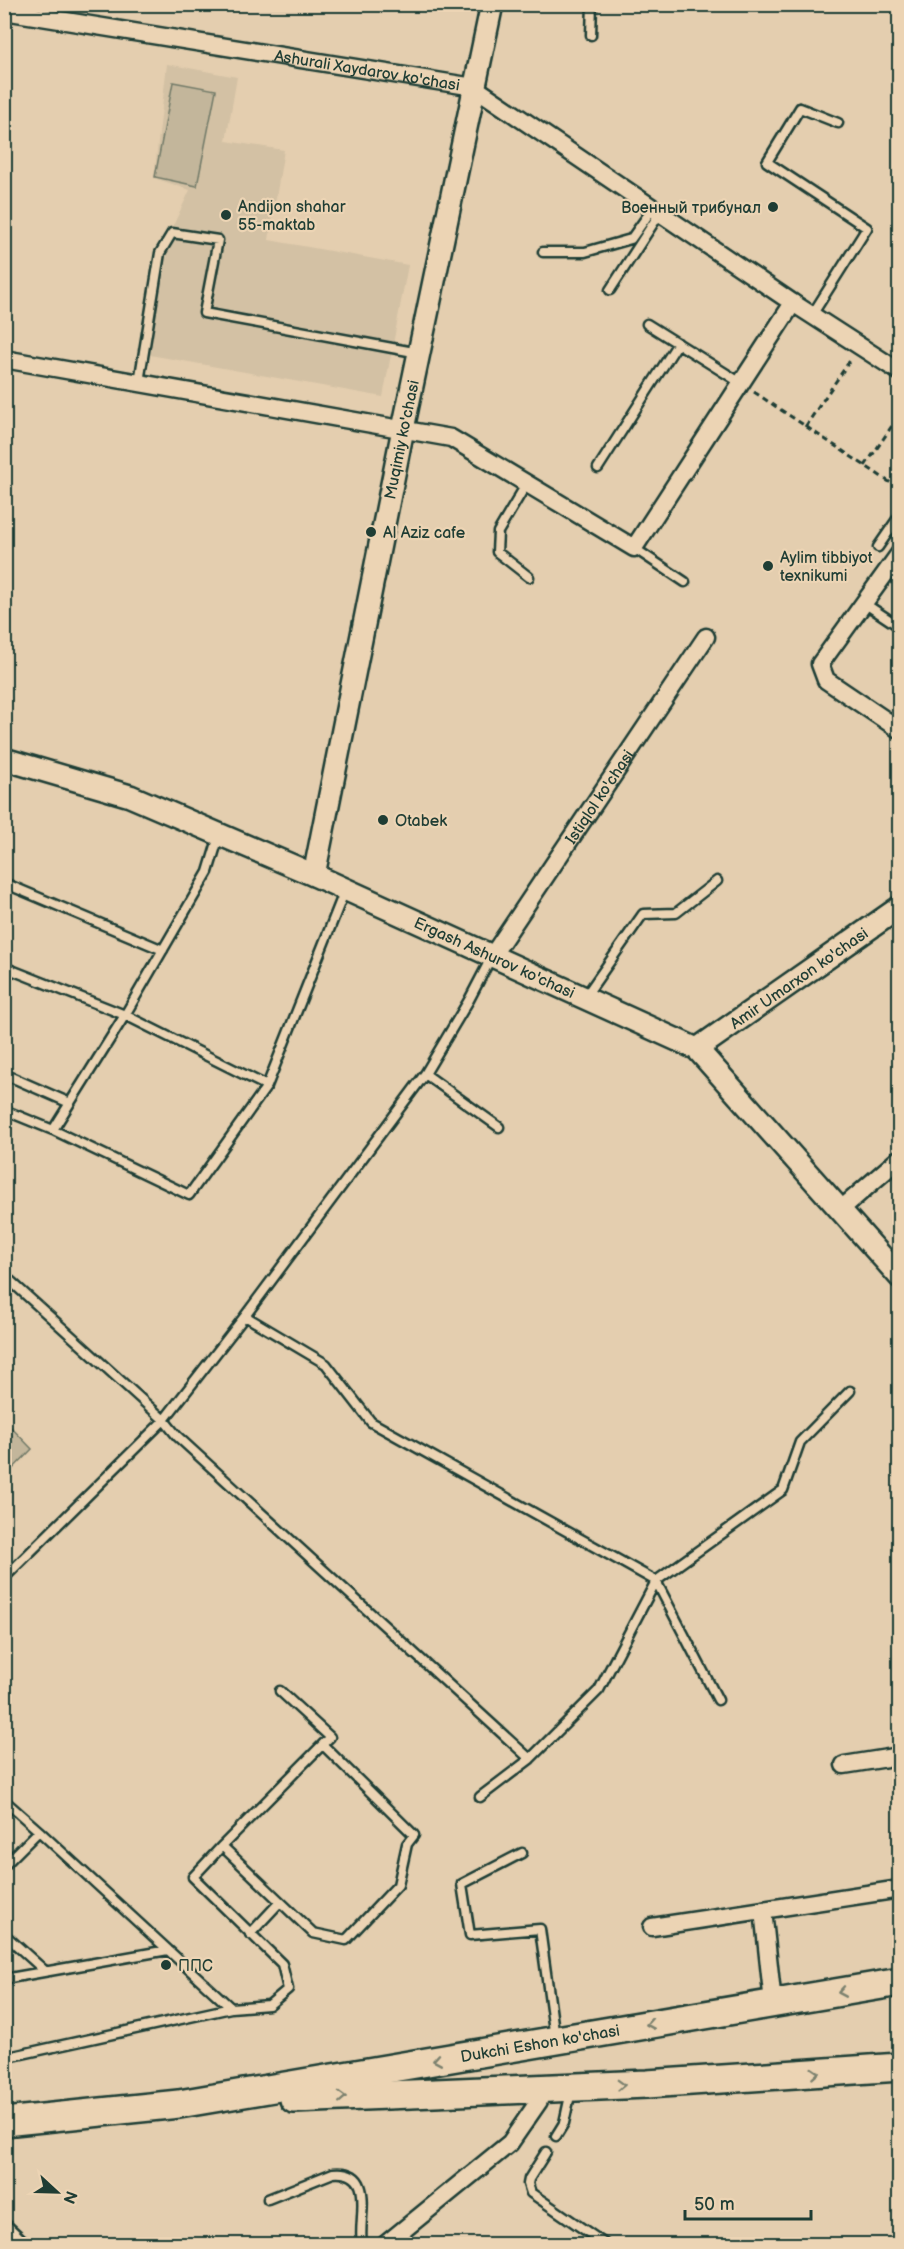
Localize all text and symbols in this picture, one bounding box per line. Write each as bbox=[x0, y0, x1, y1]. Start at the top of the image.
street label: Ashurali Xaydarov ko'chasi bbox=[273, 47, 461, 96]
place label: Andijon shahar 55-maktab bbox=[238, 198, 346, 235]
place label: Военный трибунал bbox=[621, 199, 761, 218]
marker: Военный трибунал bbox=[766, 200, 780, 214]
marker: Andijon shahar 55-maktab bbox=[219, 208, 233, 222]
street label: Muqimiy ko'chasi bbox=[381, 379, 424, 501]
place label: Al Aziz cafe bbox=[383, 524, 466, 543]
marker: Al Aziz cafe bbox=[364, 525, 378, 539]
place label: Aylim tibbiyot texnikumi bbox=[780, 549, 873, 586]
marker: Aylim tibbiyot texnikumi bbox=[761, 559, 775, 573]
street label: Istiqlol ko'chasi bbox=[562, 747, 639, 848]
place label: Otabek bbox=[395, 812, 447, 831]
marker: Otabek bbox=[376, 813, 390, 827]
street label: Ergash Ashurov ko'chasi bbox=[411, 914, 577, 1003]
street label: Amir Umarxon ko'chasi bbox=[727, 924, 872, 1034]
place label: ППС bbox=[178, 1957, 213, 1976]
marker: ППС bbox=[159, 1958, 173, 1972]
one-way arrow bbox=[837, 1985, 846, 1997]
one-way arrow bbox=[645, 2017, 655, 2030]
street label: Dukchi Eshon ko'chasi bbox=[459, 2022, 621, 2067]
one-way arrow bbox=[432, 2053, 442, 2066]
one-way arrow bbox=[811, 2066, 820, 2079]
one-way arrow bbox=[616, 2079, 625, 2091]
one-way arrow bbox=[338, 2090, 347, 2103]
north arrow bbox=[27, 2162, 87, 2222]
scale bar bbox=[685, 2183, 811, 2221]
text: N bbox=[58, 2188, 81, 2206]
text: 50 m bbox=[694, 2194, 735, 2215]

